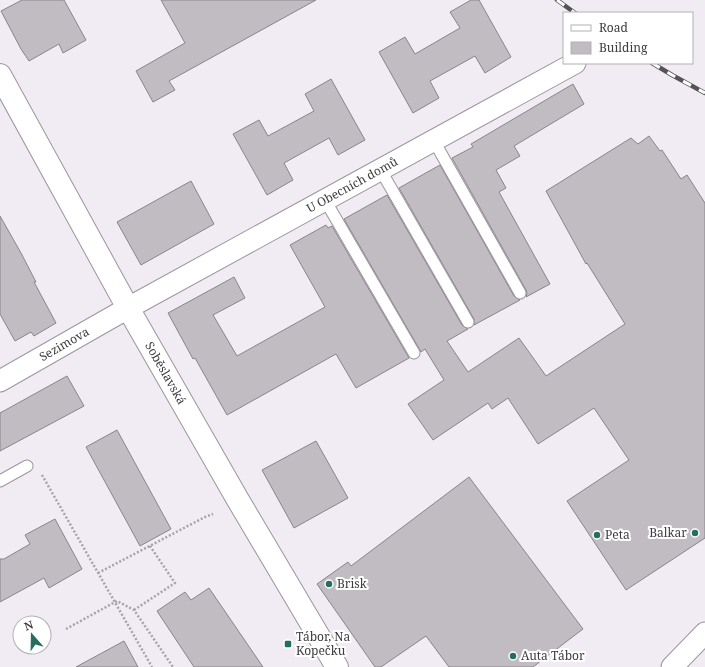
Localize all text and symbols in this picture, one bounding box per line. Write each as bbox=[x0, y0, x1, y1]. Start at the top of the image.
legend bbox=[563, 12, 693, 64]
text: Road bbox=[599, 19, 629, 36]
text: Building bbox=[599, 39, 648, 56]
street label: U Obecních domů bbox=[303, 153, 401, 217]
street label: Sezimova bbox=[36, 323, 92, 365]
street label: Soběslavská bbox=[141, 339, 191, 407]
place label: Balkar bbox=[649, 524, 687, 541]
place label: Peta bbox=[605, 526, 630, 543]
marker: Balkar bbox=[690, 528, 700, 538]
marker: Peta bbox=[592, 530, 602, 540]
place label: Brisk bbox=[337, 575, 368, 592]
marker: Brisk bbox=[324, 579, 334, 589]
north arrow bbox=[12, 615, 52, 655]
text: N bbox=[22, 616, 35, 634]
place label: Tábor, Na Kopečku bbox=[296, 628, 350, 659]
marker: Tábor, Na Kopečku bbox=[283, 639, 293, 649]
place label: Auta Tábor bbox=[521, 647, 585, 664]
marker: Auta Tábor bbox=[508, 651, 518, 661]

